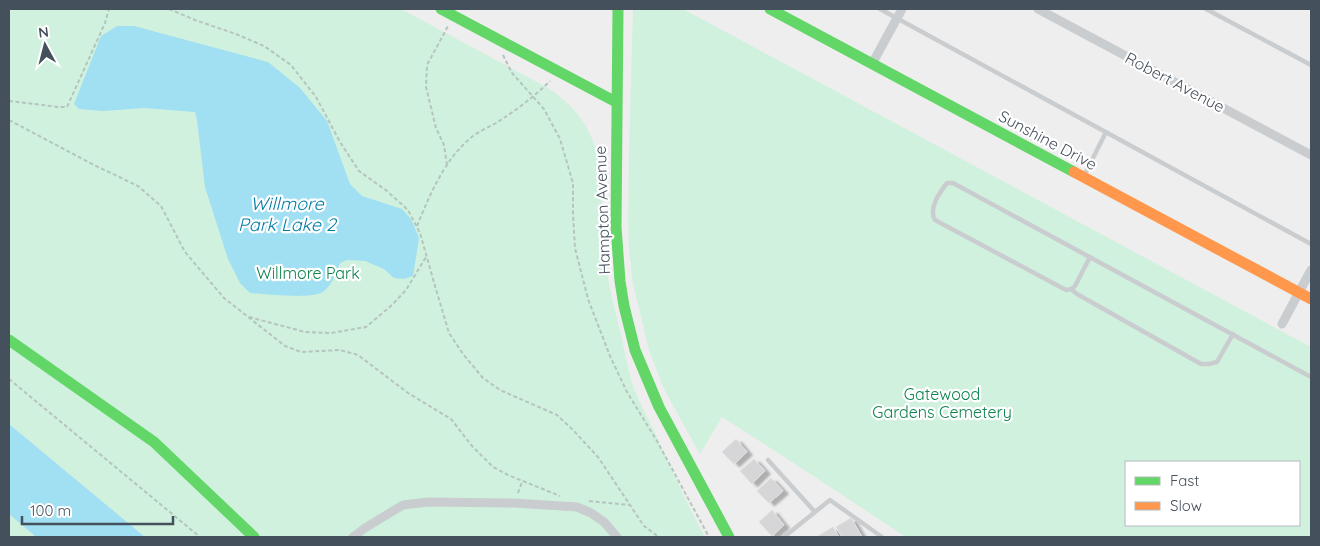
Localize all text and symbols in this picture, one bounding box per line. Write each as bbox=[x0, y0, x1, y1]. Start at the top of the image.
north arrow bbox=[20, 20, 70, 70]
text: N bbox=[37, 23, 50, 42]
street label: Robert Avenue bbox=[1122, 47, 1228, 117]
street label: Sunshine Drive bbox=[995, 106, 1101, 174]
street label: Hampton Avenue bbox=[590, 145, 614, 275]
water label: Willmore Park Lake 2 bbox=[238, 192, 338, 236]
park label: Willmore Park bbox=[256, 263, 360, 283]
park label: Gatewood Gardens Cemetery bbox=[872, 384, 1012, 422]
legend bbox=[1125, 461, 1300, 526]
text: Fast bbox=[1170, 471, 1199, 490]
scale bar bbox=[22, 494, 174, 526]
text: Slow bbox=[1170, 496, 1202, 515]
text: 100 m bbox=[30, 501, 71, 520]

